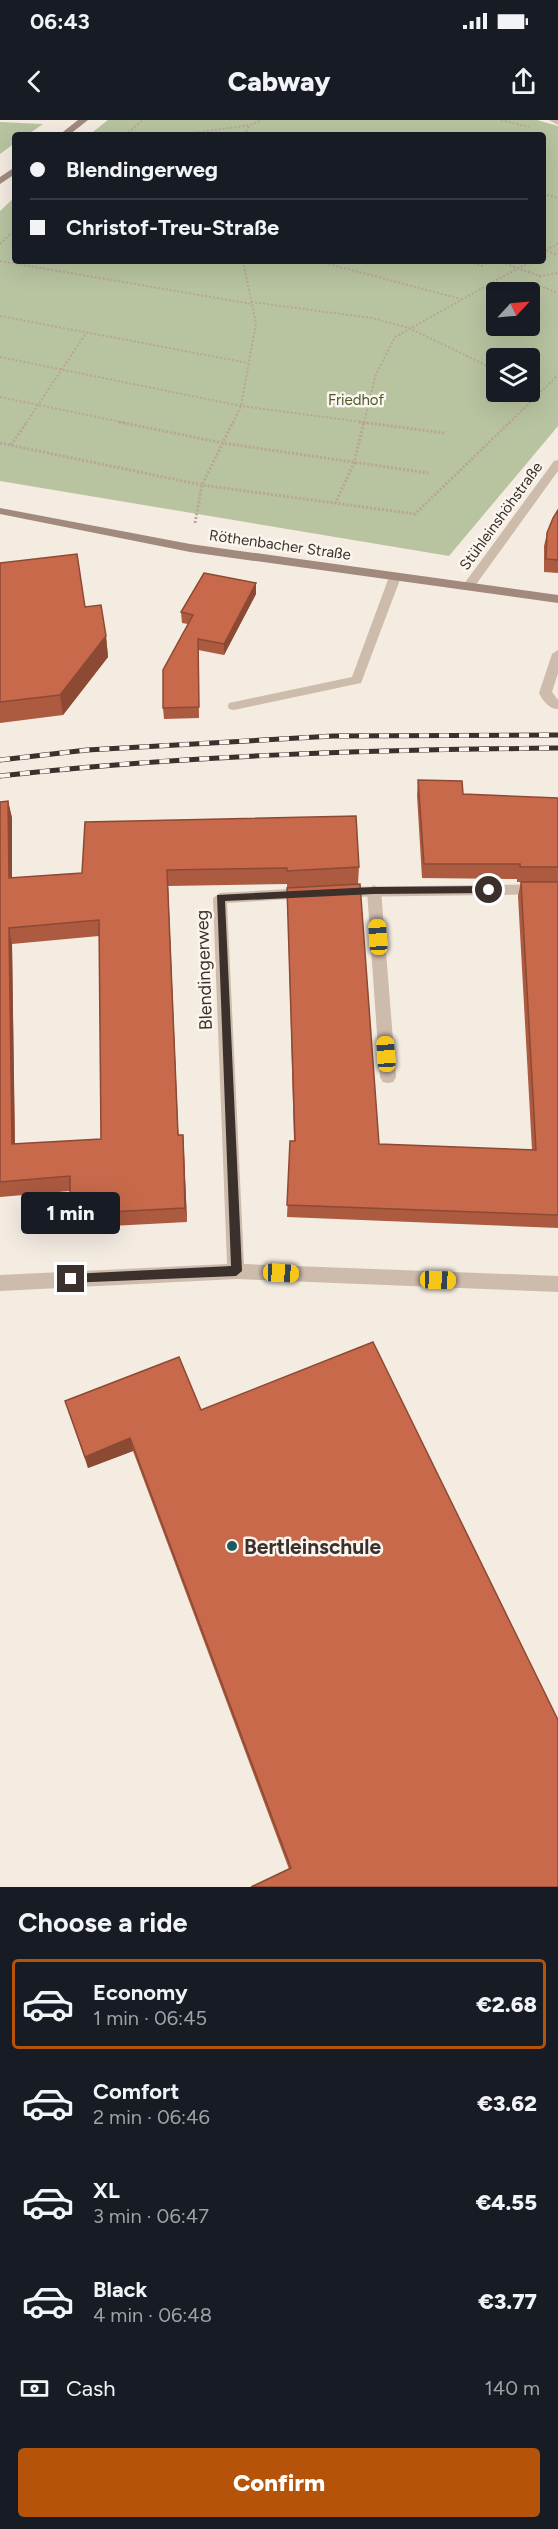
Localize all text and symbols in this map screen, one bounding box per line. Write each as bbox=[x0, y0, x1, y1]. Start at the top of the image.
text: 06:43 bbox=[30, 8, 90, 35]
icon: back bbox=[18, 65, 51, 98]
text: Cabway bbox=[228, 65, 330, 98]
icon: share bbox=[507, 65, 540, 98]
text: Blendingerweg bbox=[66, 156, 218, 183]
text: Christof-Treu-Straße bbox=[66, 214, 279, 241]
north arrow bbox=[486, 282, 540, 336]
map controls bbox=[486, 282, 540, 402]
button: layers bbox=[486, 348, 540, 402]
park label: Friedhof bbox=[328, 391, 385, 409]
street label: Stühleinshöhstraße bbox=[456, 458, 546, 574]
street label: Röthenbacher Straße bbox=[208, 526, 352, 564]
route start bbox=[475, 876, 502, 903]
street label: Blendingerweg bbox=[191, 909, 217, 1031]
car bbox=[368, 918, 388, 956]
car bbox=[376, 1035, 396, 1073]
callout: 1 min bbox=[22, 1192, 121, 1234]
text: 1 min bbox=[47, 1201, 94, 1225]
car bbox=[263, 1263, 299, 1283]
route end bbox=[57, 1265, 84, 1292]
car bbox=[420, 1270, 456, 1290]
place label: Bertleinschule bbox=[244, 1534, 381, 1559]
marker: Bertleinschule bbox=[225, 1539, 239, 1553]
text: Choose a ride bbox=[18, 1906, 187, 1939]
icon: car bbox=[21, 1977, 75, 2031]
text: Economy bbox=[93, 1979, 188, 2006]
text: €2.68 bbox=[476, 1991, 537, 2018]
text: 1 min · 06:45 bbox=[93, 2006, 207, 2030]
icon: car bbox=[21, 2076, 75, 2130]
text: Comfort bbox=[93, 2078, 179, 2105]
text: €3.62 bbox=[477, 2090, 537, 2117]
text: 2 min · 06:46 bbox=[93, 2105, 210, 2129]
icon: car bbox=[21, 2175, 75, 2229]
text: XL bbox=[93, 2177, 120, 2204]
text: €4.55 bbox=[476, 2189, 537, 2216]
text: 3 min · 06:47 bbox=[93, 2204, 209, 2228]
icon: car bbox=[21, 2274, 75, 2328]
text: Black bbox=[93, 2276, 147, 2303]
text: €3.77 bbox=[478, 2288, 537, 2315]
text: 4 min · 06:48 bbox=[93, 2303, 212, 2327]
icon: cash bbox=[18, 2372, 51, 2405]
text: Cash bbox=[66, 2375, 116, 2402]
text: 140 m bbox=[485, 2376, 540, 2400]
button: Confirm bbox=[18, 2448, 540, 2517]

